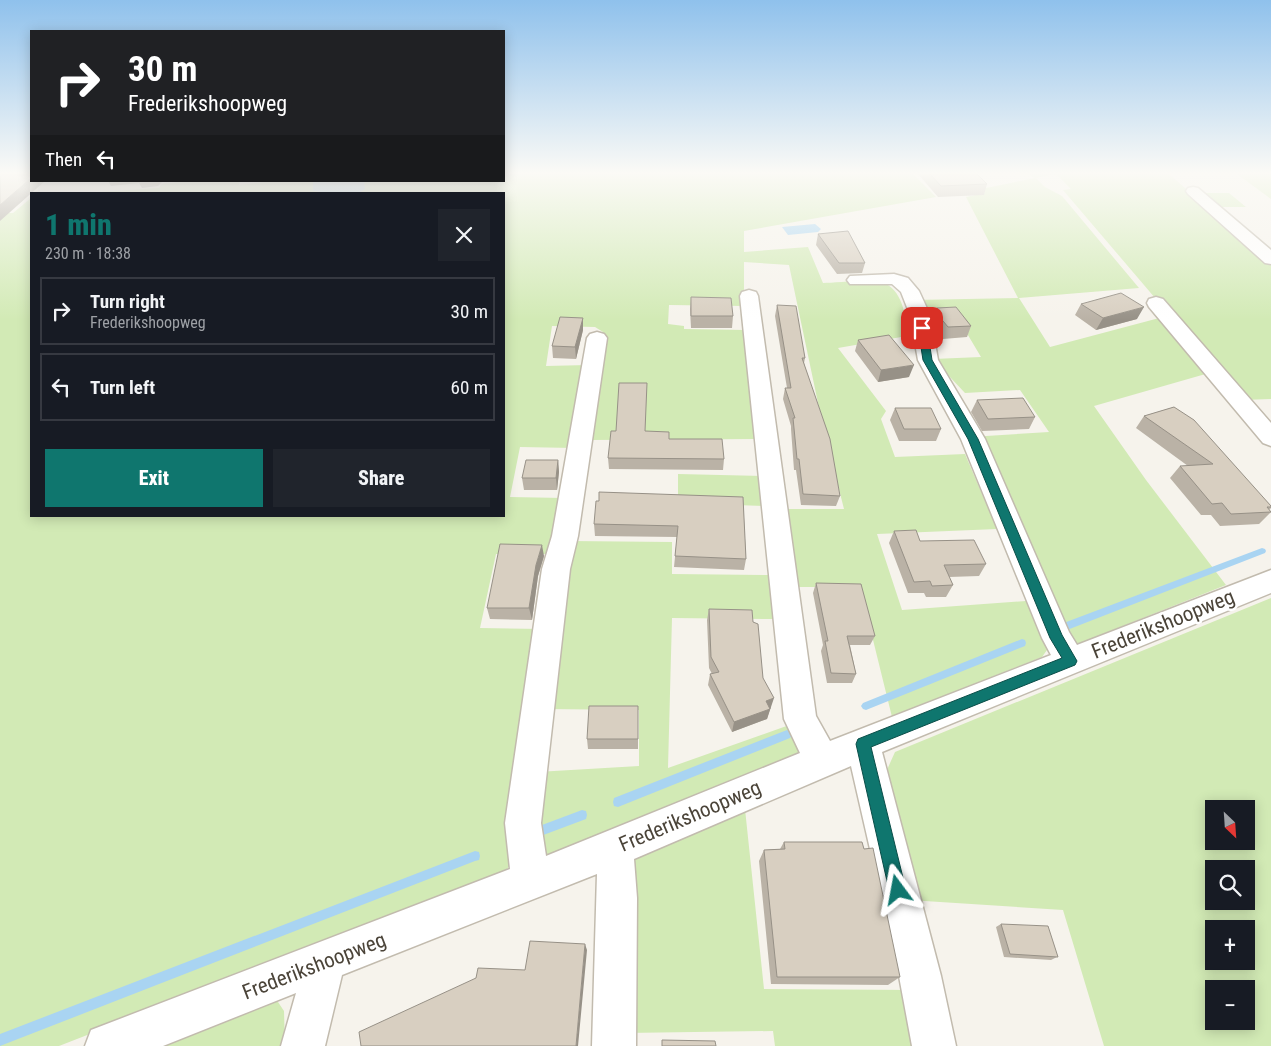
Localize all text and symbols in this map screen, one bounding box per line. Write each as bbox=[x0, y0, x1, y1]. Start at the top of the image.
text: 30 m bbox=[128, 49, 197, 90]
icon: right bbox=[45, 50, 110, 115]
text: Frederikshoopweg bbox=[128, 91, 287, 116]
icon: left bbox=[92, 145, 120, 173]
text: Then bbox=[45, 148, 82, 171]
text: 1 min bbox=[45, 207, 112, 242]
button: close bbox=[438, 209, 490, 261]
text: 230 m · 18:38 bbox=[45, 244, 131, 263]
text: Turn right bbox=[90, 290, 165, 313]
icon: right bbox=[47, 297, 75, 325]
text: 30 m bbox=[451, 300, 488, 323]
pin bbox=[901, 307, 943, 349]
text: Frederikshoopweg bbox=[90, 313, 206, 332]
icon: arrive bbox=[908, 314, 936, 342]
icon: left bbox=[47, 373, 75, 401]
text: Turn left bbox=[90, 376, 155, 399]
text: 60 m bbox=[451, 376, 488, 399]
button: Exit bbox=[45, 449, 263, 507]
button: Share bbox=[273, 449, 490, 507]
street label: Frederikshoopweg bbox=[1088, 584, 1238, 664]
street label: Frederikshoopweg bbox=[615, 775, 765, 857]
north arrow bbox=[1205, 800, 1255, 850]
map controls bbox=[1205, 800, 1255, 1030]
button: search bbox=[1205, 860, 1255, 910]
position arrow bbox=[871, 863, 923, 915]
button: + bbox=[1205, 920, 1255, 970]
street label: Frederikshoopweg bbox=[239, 928, 389, 1004]
button: − bbox=[1205, 980, 1255, 1030]

